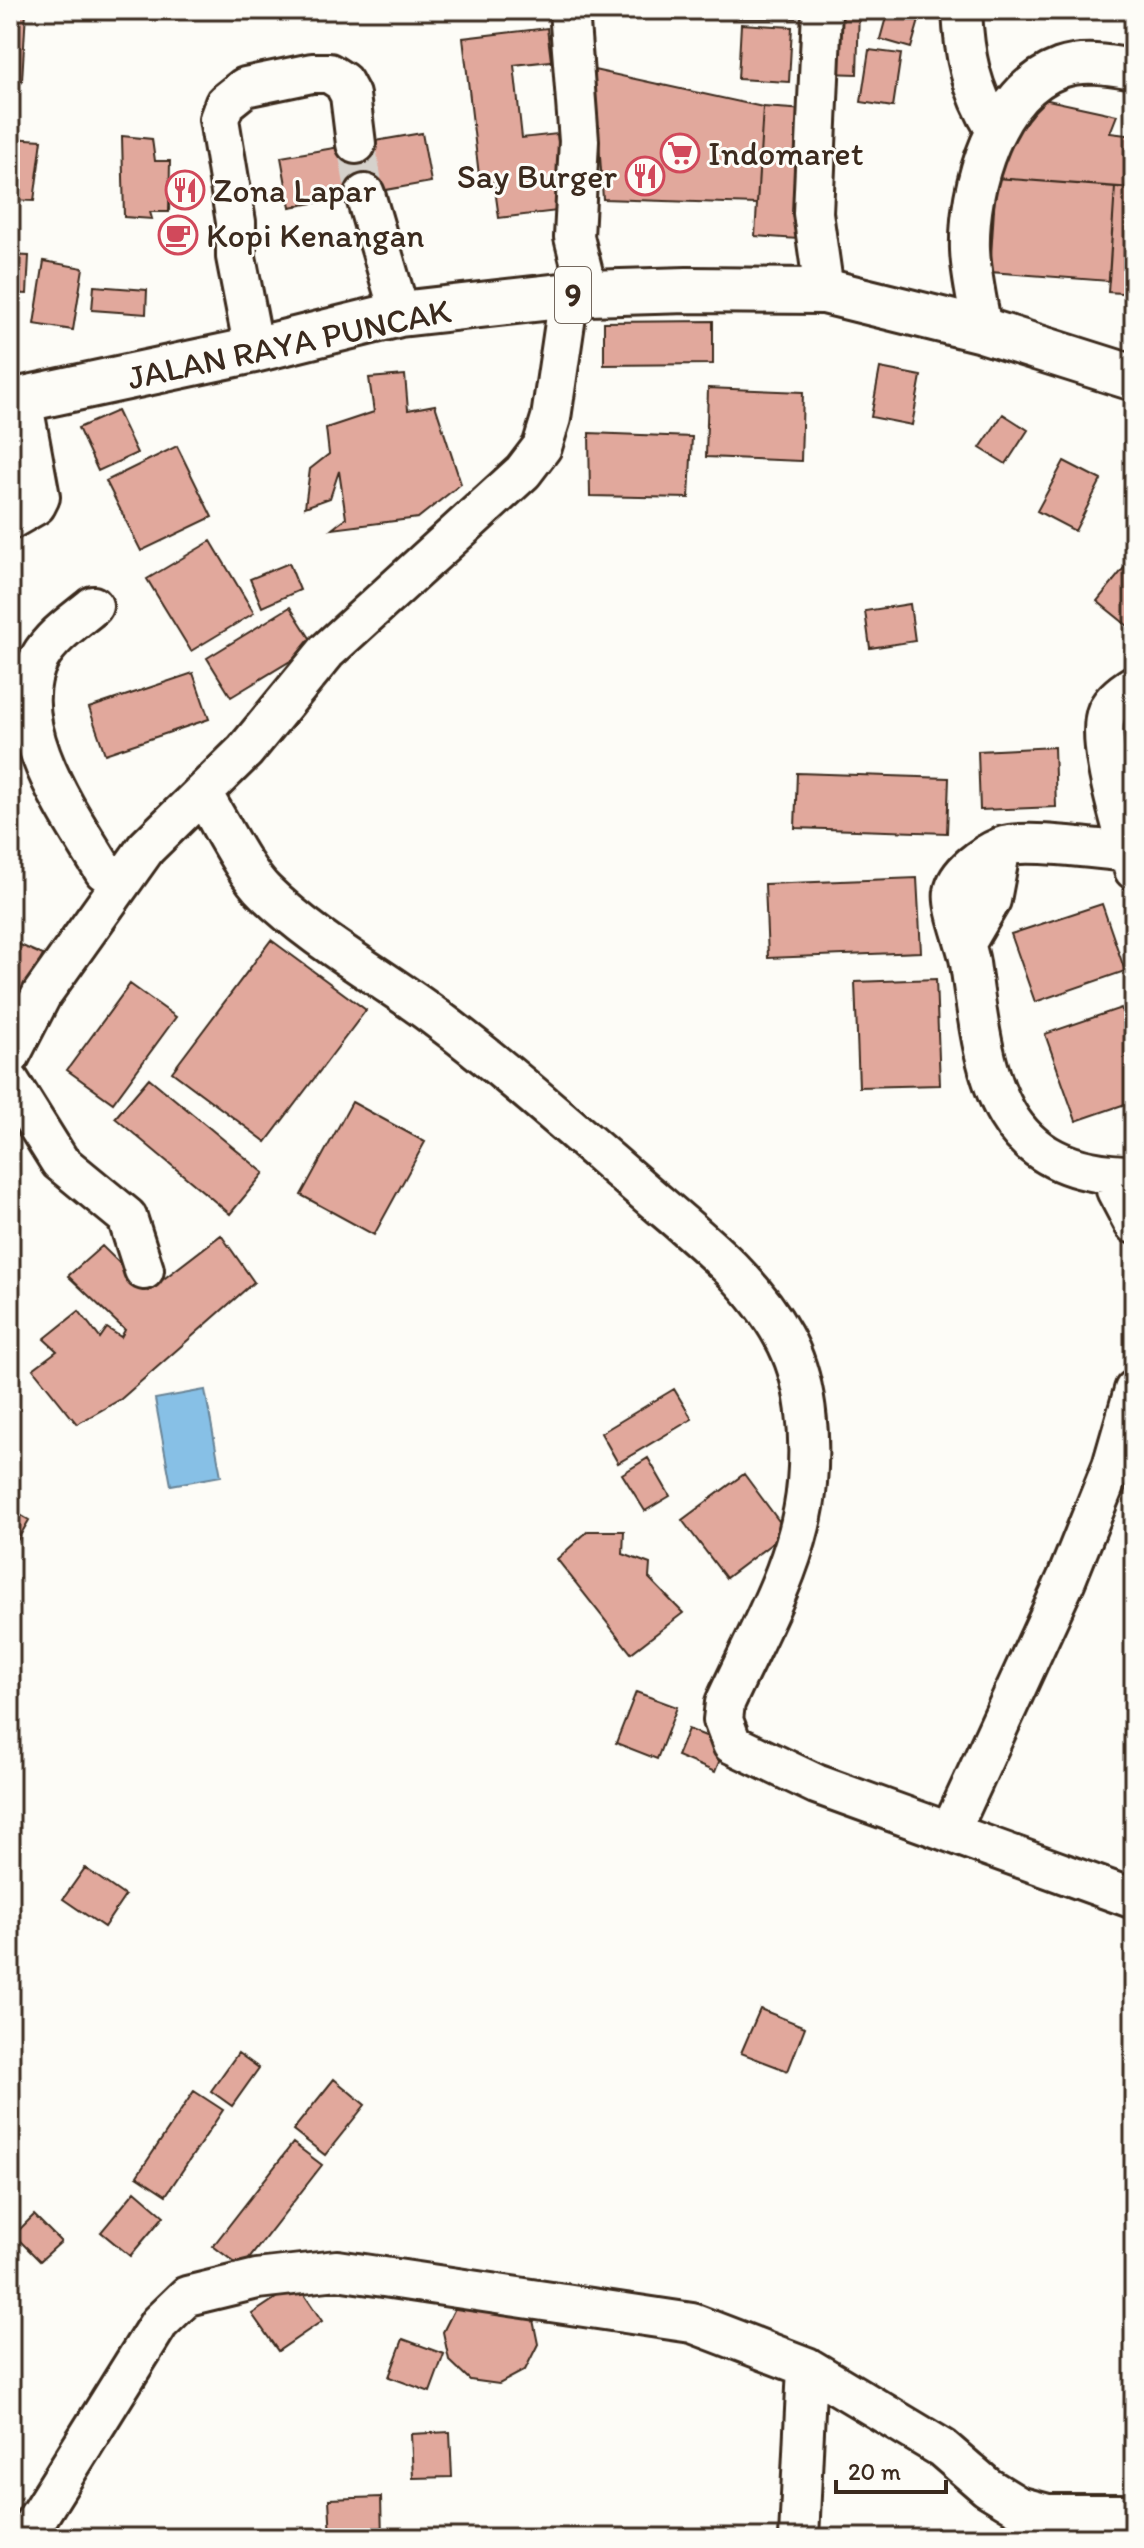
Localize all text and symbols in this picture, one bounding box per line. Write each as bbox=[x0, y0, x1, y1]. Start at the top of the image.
supermarket icon: Indomaret bbox=[659, 132, 701, 174]
place label: Indomaret bbox=[708, 133, 864, 174]
restaurant icon: Say Burger bbox=[624, 155, 666, 197]
place label: Say Burger bbox=[457, 156, 617, 197]
restaurant icon: Zona Lapar bbox=[164, 169, 206, 211]
place label: Zona Lapar bbox=[213, 170, 377, 211]
cafe icon: Kopi Kenangan bbox=[157, 214, 199, 256]
place label: Kopi Kenangan bbox=[206, 215, 424, 256]
road number: 9 bbox=[555, 267, 591, 323]
street label: JALAN RAYA PUNCAK bbox=[124, 290, 454, 398]
scale bar bbox=[836, 2444, 946, 2494]
text: 20 m bbox=[848, 2457, 901, 2486]

